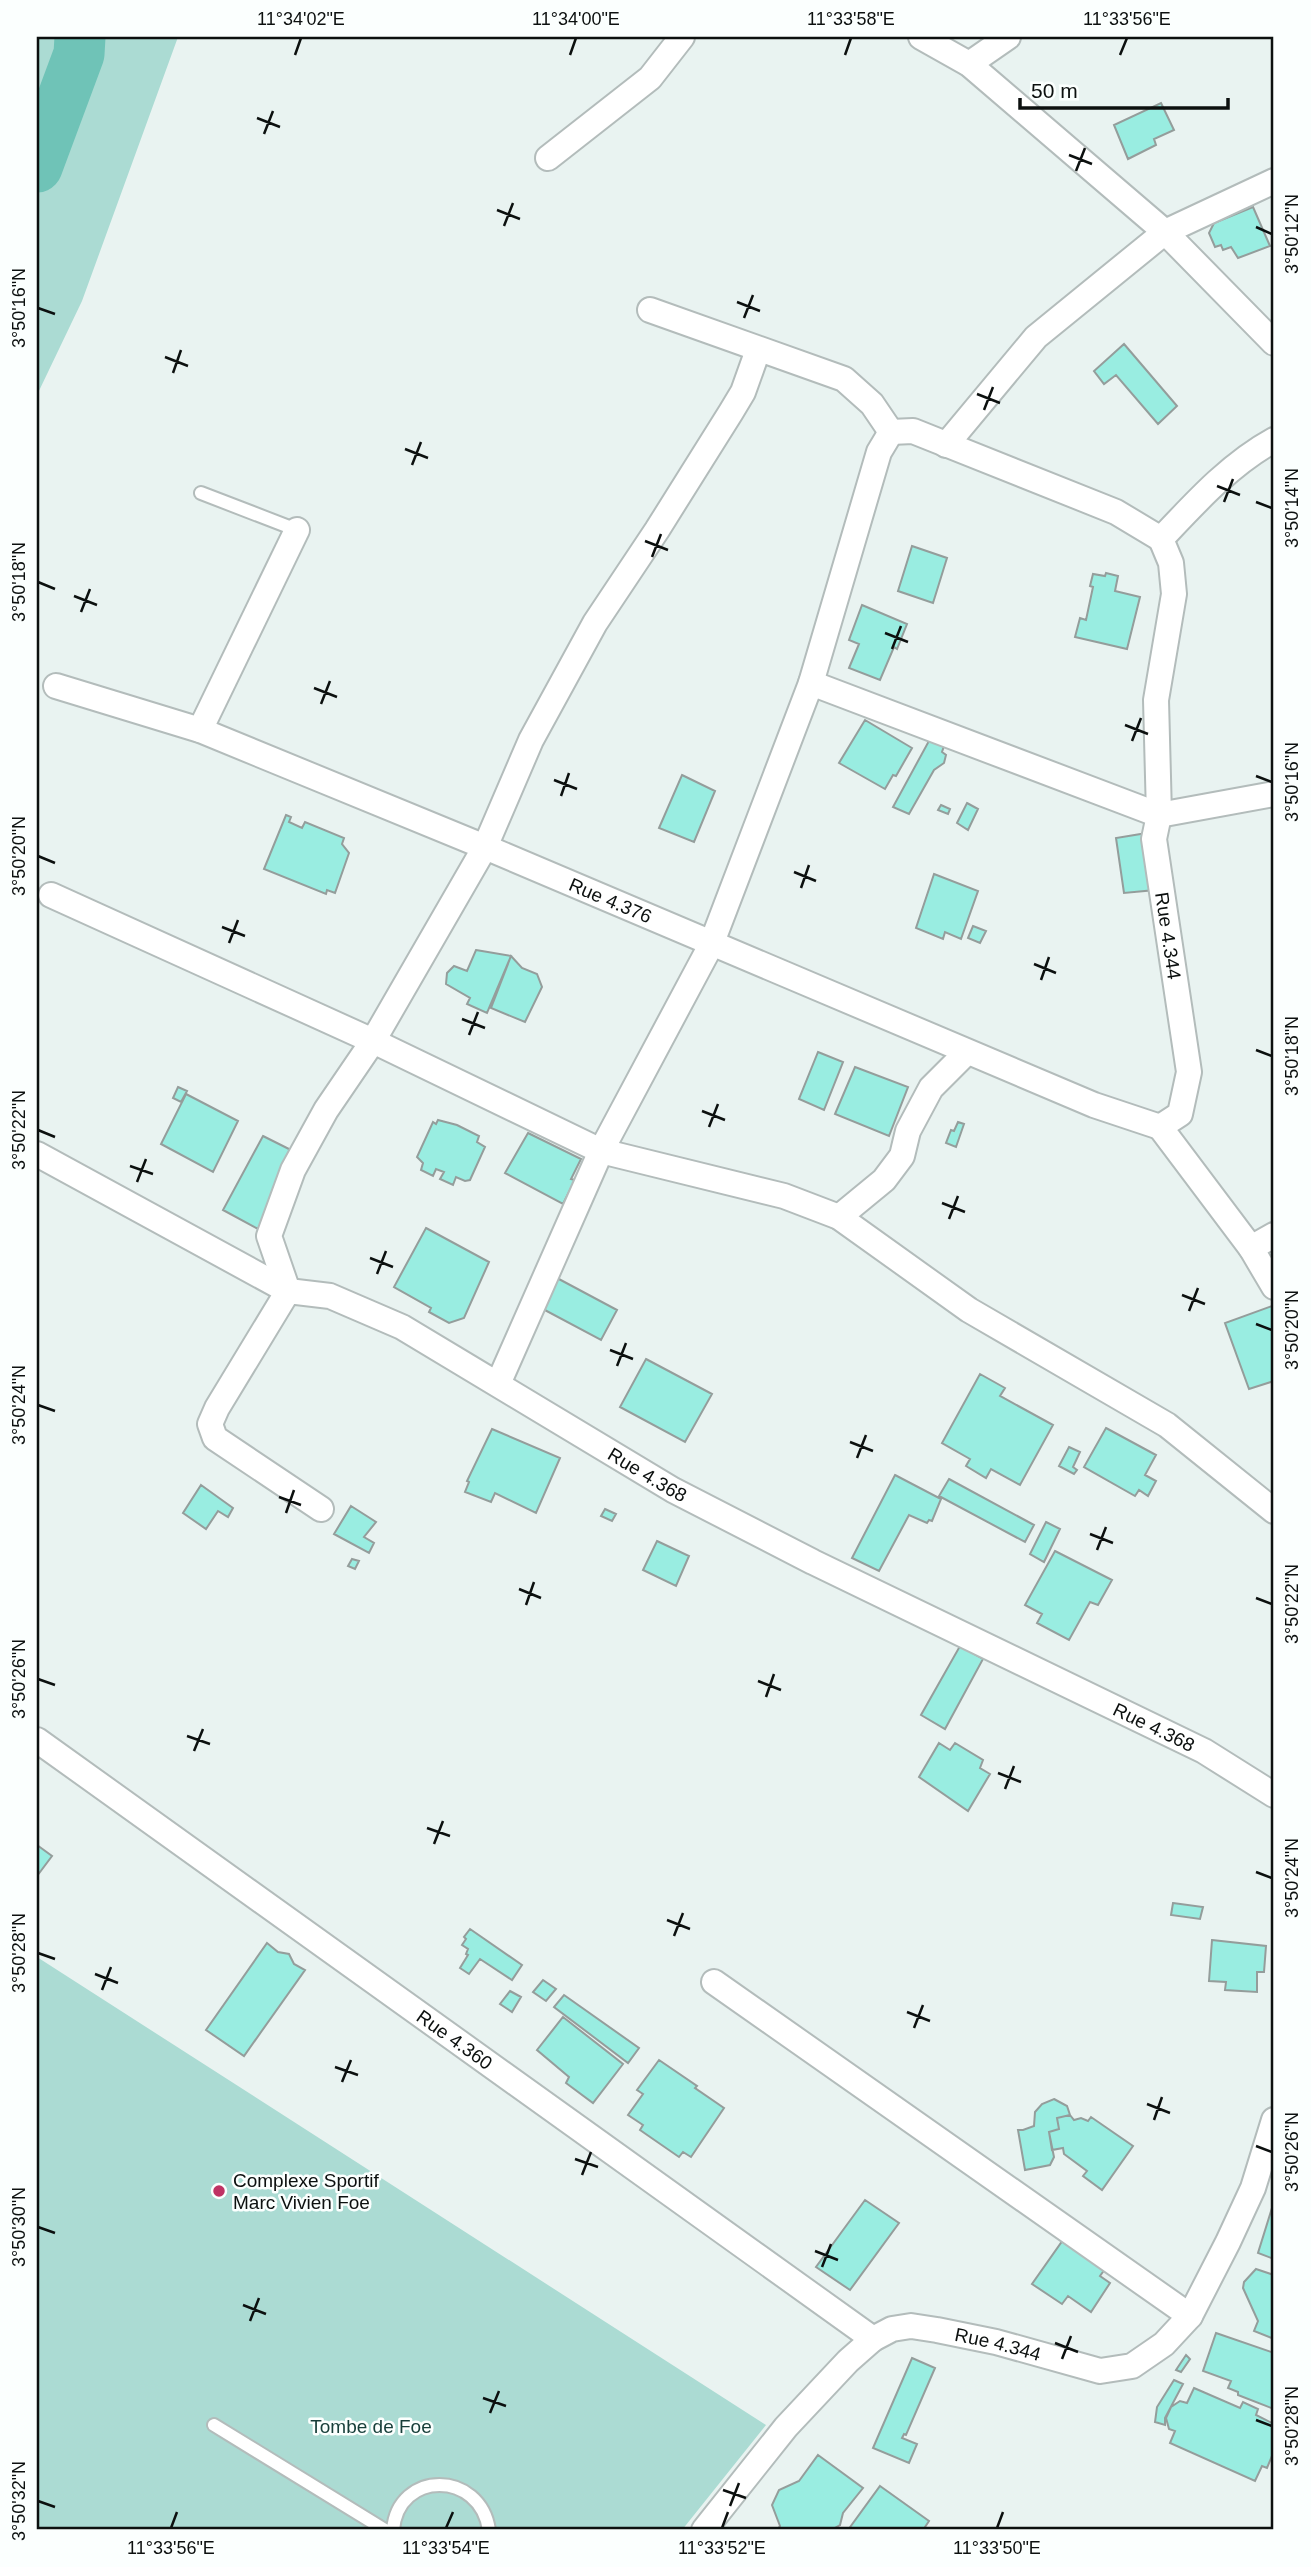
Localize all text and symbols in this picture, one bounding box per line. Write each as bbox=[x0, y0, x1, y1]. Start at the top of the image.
text: 11°34'02"E bbox=[257, 9, 345, 29]
text: 11°34'00"E bbox=[532, 9, 620, 29]
text: 11°33'58"E bbox=[807, 9, 895, 29]
text: 11°33'56"E bbox=[1083, 9, 1171, 29]
scale bar bbox=[1020, 66, 1229, 110]
text: 50 m bbox=[1031, 79, 1078, 102]
text: 3°50'12"N bbox=[1282, 194, 1302, 274]
text: 3°50'16"N bbox=[9, 268, 29, 348]
text: 3°50'14"N bbox=[1282, 468, 1302, 548]
text: 3°50'18"N bbox=[9, 542, 29, 622]
text: 3°50'16"N bbox=[1282, 742, 1302, 822]
text: 3°50'20"N bbox=[9, 816, 29, 896]
street label: Rue 4.376 bbox=[566, 873, 655, 927]
street label: Rue 4.344 bbox=[1152, 891, 1185, 981]
text: 3°50'18"N bbox=[1282, 1016, 1302, 1096]
text: 3°50'22"N bbox=[9, 1090, 29, 1170]
text: 3°50'20"N bbox=[1282, 1290, 1302, 1370]
text: 3°50'24"N bbox=[9, 1365, 29, 1445]
street label: Rue 4.368 bbox=[605, 1443, 690, 1506]
text: 3°50'22"N bbox=[1282, 1564, 1302, 1644]
text: 3°50'26"N bbox=[9, 1639, 29, 1719]
street label: Rue 4.368 bbox=[1110, 1698, 1198, 1755]
text: 3°50'24"N bbox=[1282, 1838, 1302, 1918]
text: 3°50'28"N bbox=[9, 1913, 29, 1993]
street label: Rue 4.360 bbox=[413, 2005, 497, 2073]
text: 3°50'26"N bbox=[1282, 2112, 1302, 2192]
place label: Complexe Sportif Marc Vivien Foe bbox=[233, 2170, 379, 2213]
marker: Complexe Sportif Marc Vivien Foe bbox=[211, 2183, 227, 2199]
text: 3°50'30"N bbox=[9, 2187, 29, 2267]
street label: Rue 4.344 bbox=[953, 2323, 1044, 2365]
text: 3°50'28"N bbox=[1282, 2386, 1302, 2466]
park label: Tombe de Foe bbox=[310, 2416, 432, 2437]
text: 3°50'32"N bbox=[9, 2461, 29, 2541]
text: 11°33'56"E bbox=[127, 2538, 215, 2558]
text: 11°33'54"E bbox=[402, 2538, 490, 2558]
text: 11°33'52"E bbox=[678, 2538, 766, 2558]
text: 11°33'50"E bbox=[953, 2538, 1041, 2558]

